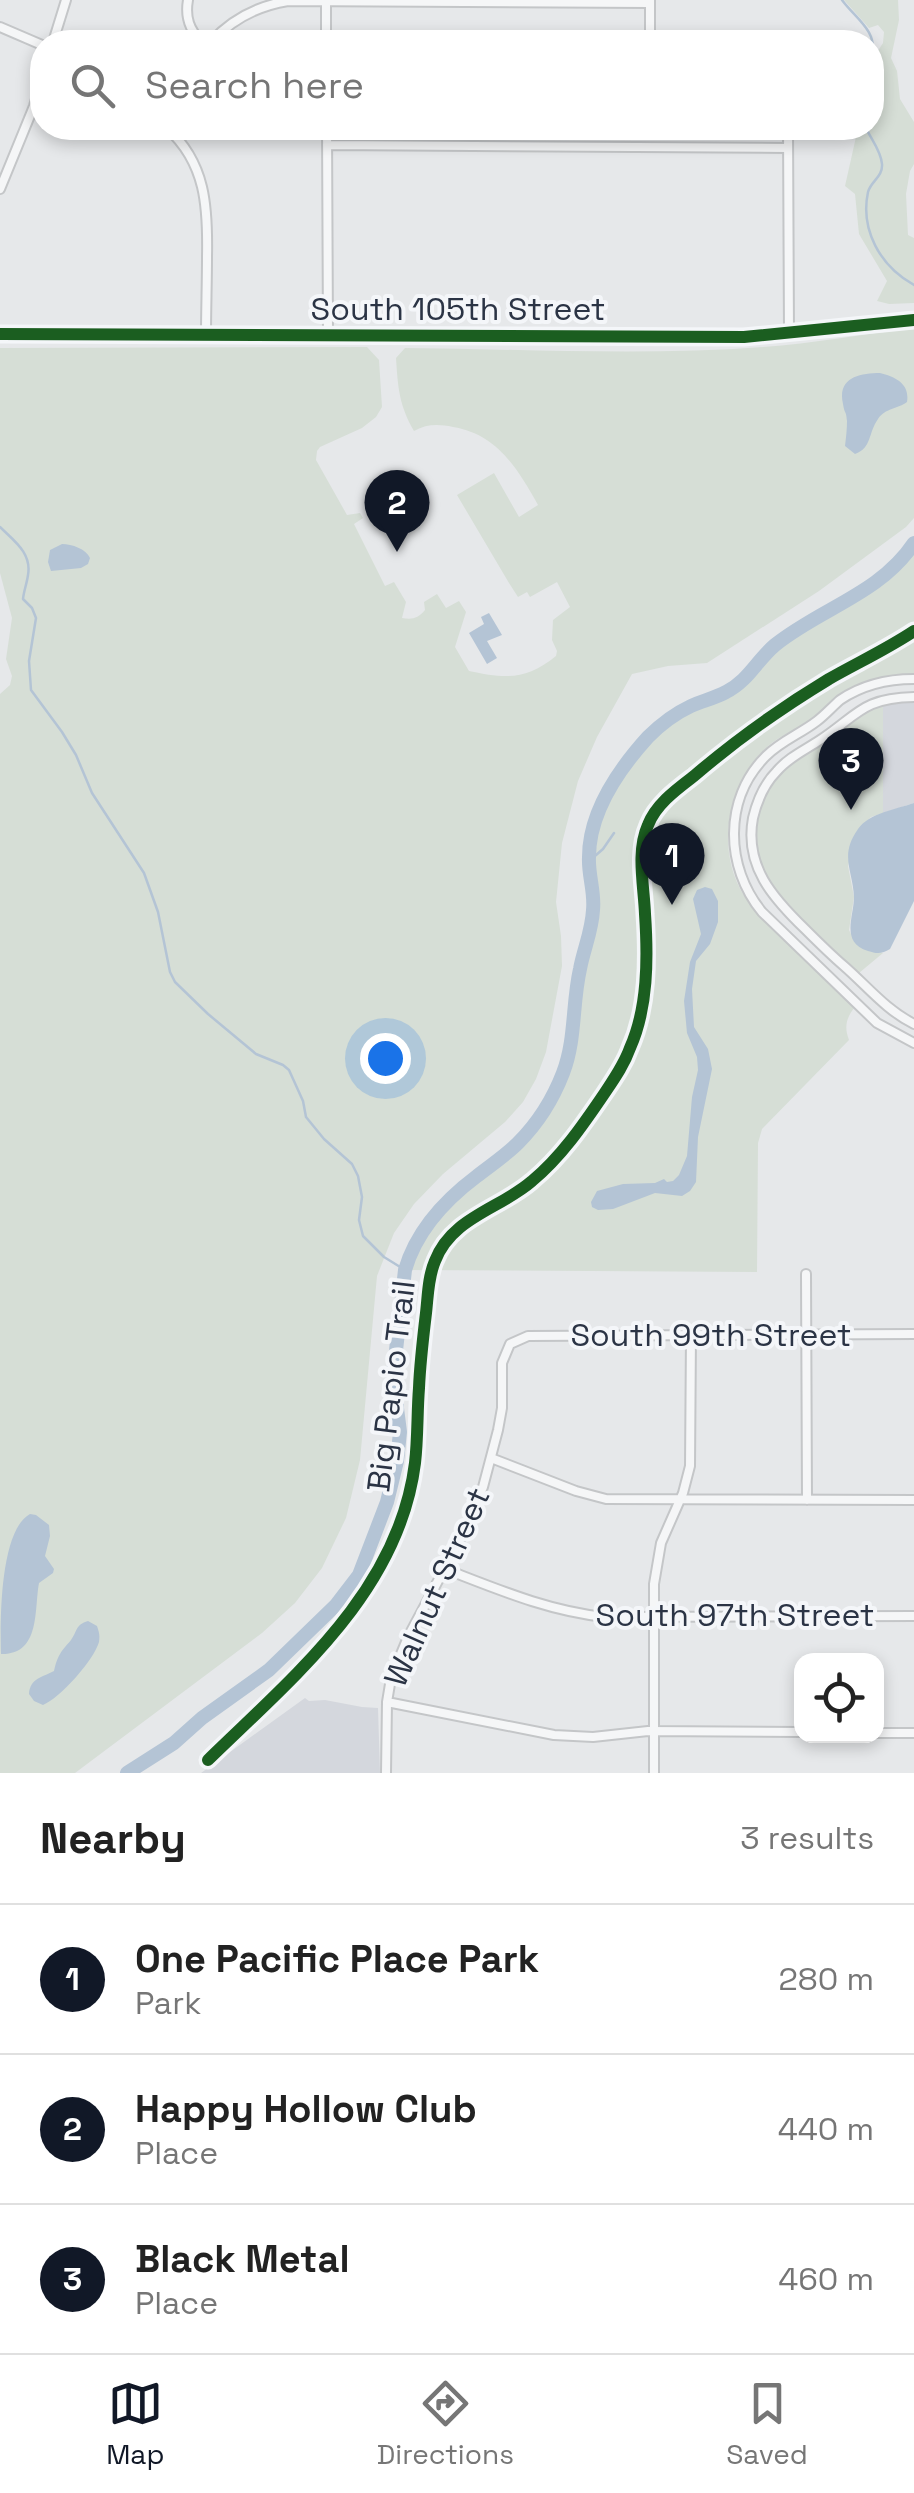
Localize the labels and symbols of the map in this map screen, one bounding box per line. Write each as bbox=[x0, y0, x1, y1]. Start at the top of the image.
street label: South 105th Street bbox=[311, 289, 605, 329]
pin: 2 bbox=[364, 470, 430, 552]
pin: 3 bbox=[818, 728, 884, 810]
pin: 1 bbox=[640, 822, 704, 905]
your location bbox=[360, 1033, 411, 1084]
street label: Big Papio Trail bbox=[358, 1278, 424, 1494]
street label: South 99th Street bbox=[570, 1315, 852, 1355]
street label: Walnut Street bbox=[375, 1481, 499, 1693]
street label: South 97th Street bbox=[596, 1595, 874, 1635]

